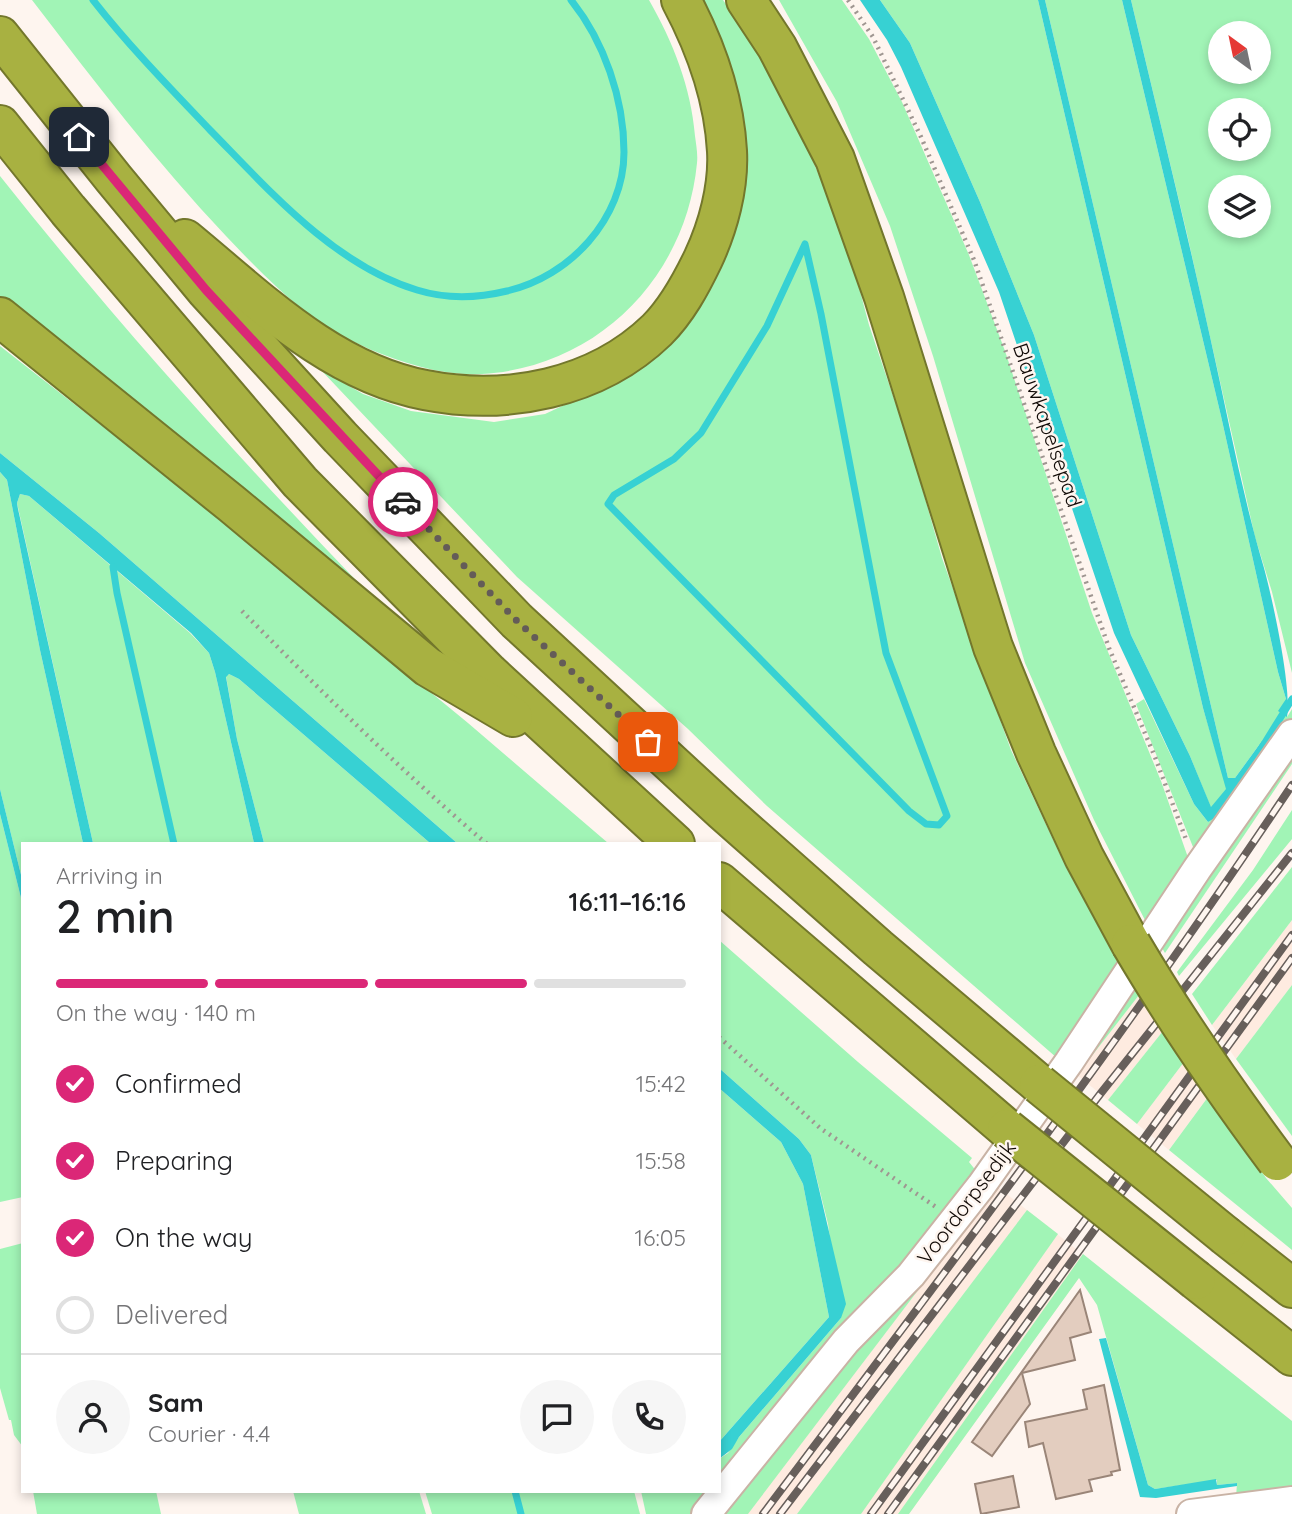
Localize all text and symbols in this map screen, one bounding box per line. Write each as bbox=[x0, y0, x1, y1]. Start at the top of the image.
north arrow bbox=[1208, 21, 1270, 84]
map controls bbox=[1208, 21, 1271, 238]
button: locate bbox=[1208, 98, 1271, 161]
pin bbox=[49, 107, 109, 167]
icon: home bbox=[60, 118, 98, 156]
button: layers bbox=[1208, 175, 1271, 238]
street label: Blauwkapelsepad bbox=[1008, 340, 1088, 510]
courier bbox=[368, 467, 438, 537]
icon: car bbox=[384, 483, 422, 521]
pin bbox=[618, 712, 678, 772]
icon: bag bbox=[629, 723, 667, 761]
text: Arriving in bbox=[56, 861, 163, 890]
text: 16:11–16:16 bbox=[569, 885, 686, 918]
text: 2 min bbox=[56, 887, 175, 945]
text: On the way · 140 m bbox=[56, 998, 256, 1027]
icon: check bbox=[56, 1065, 94, 1103]
text: Confirmed bbox=[115, 1067, 242, 1100]
text: 15:42 bbox=[636, 1069, 686, 1098]
street label: Voordorpsedijk bbox=[911, 1135, 1021, 1269]
icon: check bbox=[56, 1142, 94, 1180]
text: Preparing bbox=[115, 1144, 233, 1177]
text: 15:58 bbox=[636, 1146, 686, 1175]
icon: check bbox=[56, 1219, 94, 1257]
text: On the way bbox=[115, 1221, 253, 1254]
text: 16:05 bbox=[635, 1223, 686, 1252]
text: Delivered bbox=[115, 1298, 228, 1331]
button: person bbox=[56, 1380, 130, 1454]
button: chat bbox=[520, 1380, 594, 1454]
button: phone bbox=[612, 1380, 686, 1454]
text: Sam bbox=[148, 1386, 204, 1419]
text: Courier · 4.4 bbox=[148, 1419, 270, 1448]

